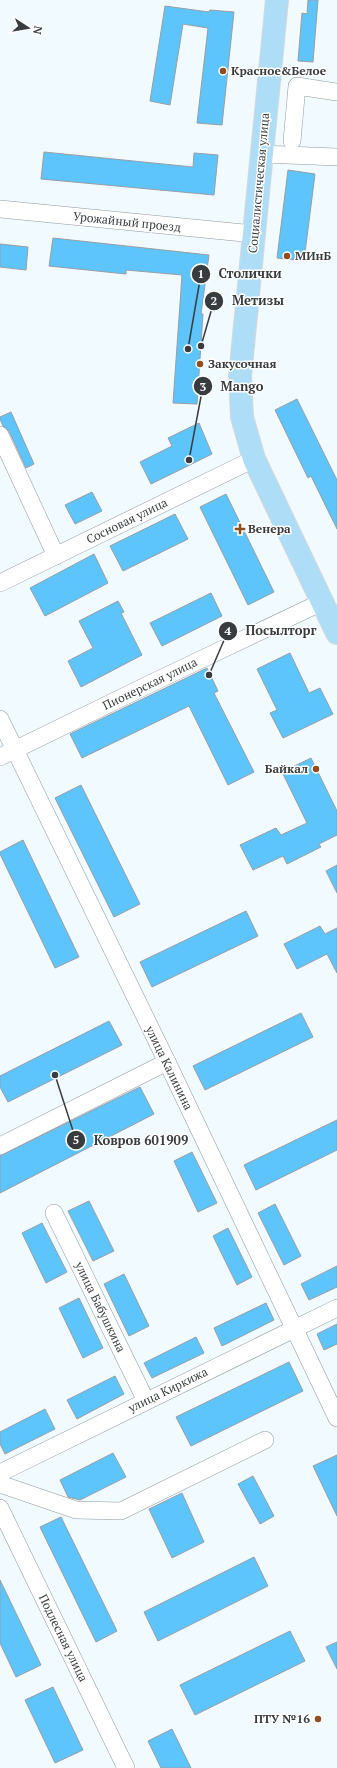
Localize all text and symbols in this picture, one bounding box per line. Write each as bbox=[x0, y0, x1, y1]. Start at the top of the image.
north arrow bbox=[8, 8, 48, 48]
text: N bbox=[30, 25, 45, 36]
place label: Красное&Белое bbox=[231, 63, 327, 78]
marker: Красное&Белое bbox=[218, 66, 228, 76]
street label: Социалистическая улица bbox=[245, 112, 272, 254]
street label: Урожайный проезд bbox=[72, 208, 182, 235]
place label: МИнБ bbox=[295, 248, 331, 263]
marker: МИнБ bbox=[282, 251, 292, 261]
callout: Столички bbox=[191, 261, 290, 286]
text: Столички bbox=[218, 264, 282, 282]
text: 1 bbox=[198, 266, 204, 281]
callout: Метизы bbox=[204, 288, 292, 313]
text: Метизы bbox=[232, 291, 284, 309]
text: 2 bbox=[211, 293, 218, 308]
place label: Закусочная bbox=[208, 356, 276, 371]
marker: Закусочная bbox=[195, 359, 205, 369]
callout: Mango bbox=[193, 374, 271, 399]
text: Mango bbox=[221, 377, 264, 395]
text: 3 bbox=[200, 379, 207, 394]
street label: Сосновая улица bbox=[84, 494, 170, 547]
place label: Венера bbox=[248, 521, 291, 536]
marker: Венера bbox=[235, 524, 245, 534]
callout: Посылторг bbox=[218, 618, 325, 643]
text: Посылторг bbox=[246, 621, 317, 639]
text: 4 bbox=[225, 623, 232, 638]
street label: Пионерская улица bbox=[100, 654, 199, 713]
place label: Байкал bbox=[265, 761, 308, 776]
marker: Байкал bbox=[311, 764, 321, 774]
street label: улица Калинина bbox=[142, 1022, 196, 1112]
callout: Ковров 601909 bbox=[66, 1128, 196, 1153]
text: Ковров 601909 bbox=[94, 1131, 188, 1149]
text: 5 bbox=[73, 1132, 79, 1147]
street label: улица Бабушкина bbox=[72, 1258, 129, 1355]
street label: улица Киркижа bbox=[125, 1364, 210, 1416]
street label: Подлесная улица bbox=[36, 1591, 91, 1684]
place label: ПТУ №16 bbox=[254, 1711, 310, 1726]
marker: ПТУ №16 bbox=[313, 1714, 323, 1724]

